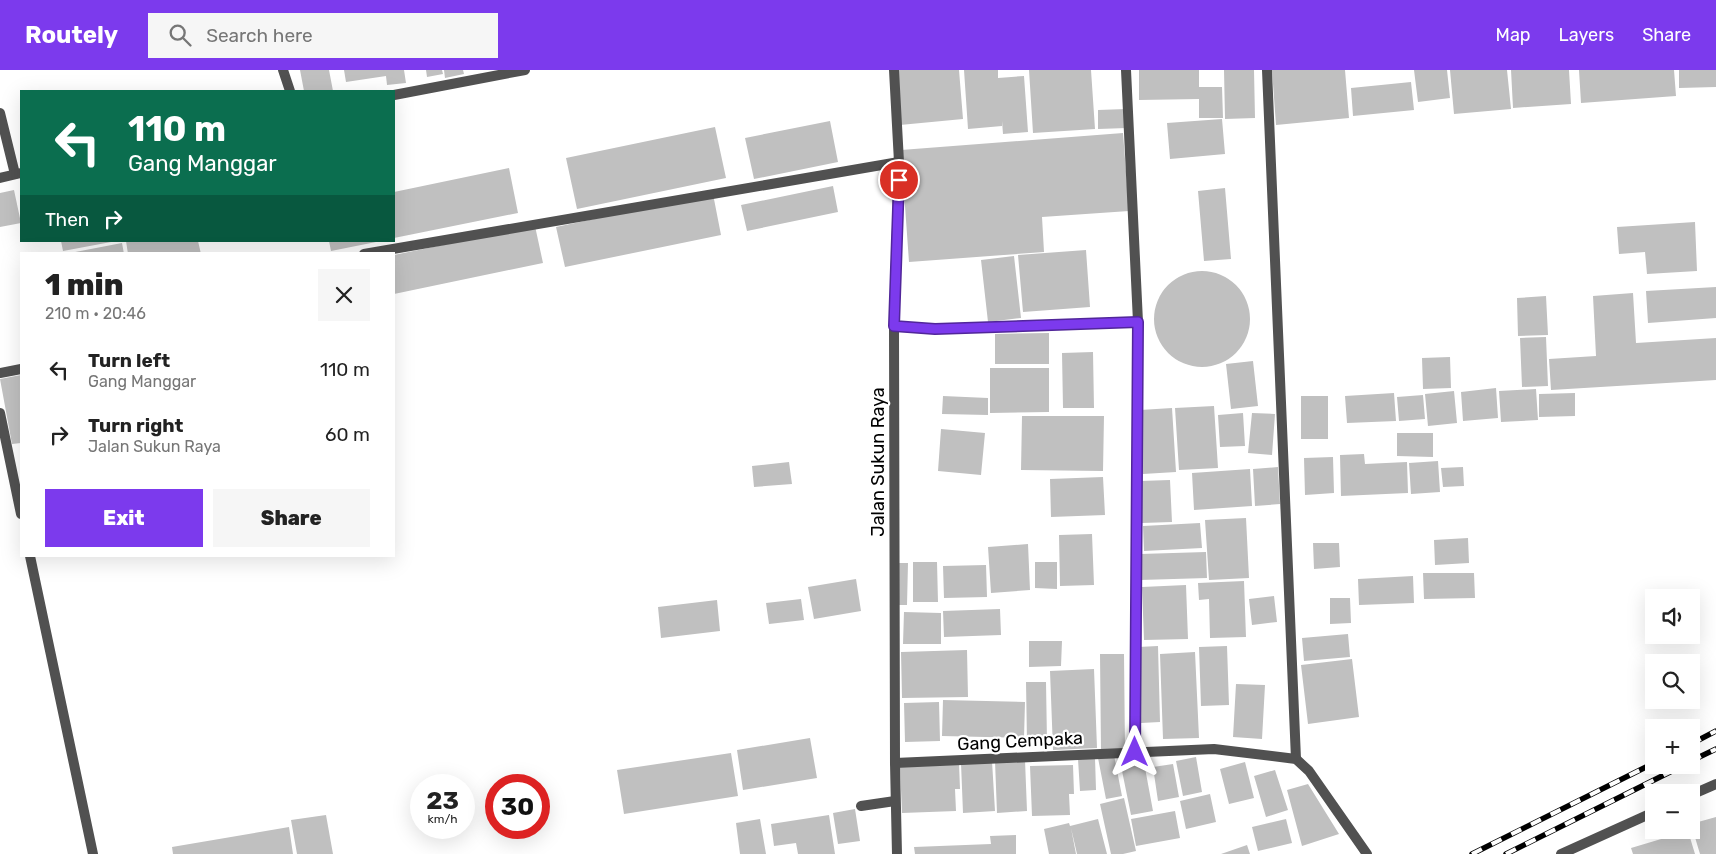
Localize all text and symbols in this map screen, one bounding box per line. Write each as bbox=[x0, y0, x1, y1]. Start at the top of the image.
search box bbox=[148, 13, 498, 58]
text: Routely bbox=[25, 21, 118, 49]
icon: search bbox=[166, 21, 194, 49]
text: Search here bbox=[206, 24, 313, 47]
text: Map bbox=[1496, 24, 1531, 46]
text: Layers bbox=[1559, 24, 1614, 46]
text: Share bbox=[1642, 24, 1691, 46]
text: 110 m bbox=[128, 108, 226, 150]
icon: left bbox=[45, 110, 110, 175]
text: Gang Manggar bbox=[128, 150, 277, 177]
pin bbox=[878, 159, 920, 201]
icon: arrive bbox=[885, 166, 913, 194]
icon: right bbox=[99, 205, 127, 233]
text: Then bbox=[45, 208, 89, 231]
text: 1 min bbox=[45, 267, 123, 303]
button: close bbox=[318, 269, 370, 321]
text: 210 m · 20:46 bbox=[45, 304, 146, 323]
text: Turn left bbox=[88, 349, 170, 372]
icon: left bbox=[45, 356, 73, 384]
text: 110 m bbox=[320, 358, 370, 381]
text: Gang Manggar bbox=[88, 372, 196, 391]
street label: Jalan Sukun Raya bbox=[867, 387, 889, 537]
text: Turn right bbox=[88, 414, 183, 437]
icon: right bbox=[45, 421, 73, 449]
text: 60 m bbox=[325, 423, 370, 446]
text: Jalan Sukun Raya bbox=[88, 437, 221, 456]
button: Exit bbox=[45, 489, 203, 547]
button: Share bbox=[213, 489, 370, 547]
map controls bbox=[1645, 589, 1700, 839]
button: sound bbox=[1645, 589, 1700, 644]
button: search bbox=[1645, 654, 1700, 709]
button: + bbox=[1645, 719, 1700, 774]
position arrow bbox=[1108, 725, 1160, 777]
street label: Gang Cempaka bbox=[956, 727, 1084, 755]
speed limit sign: 30 bbox=[485, 774, 550, 839]
button: − bbox=[1645, 784, 1700, 839]
text: 23 bbox=[426, 786, 459, 815]
text: km/h bbox=[428, 812, 457, 826]

